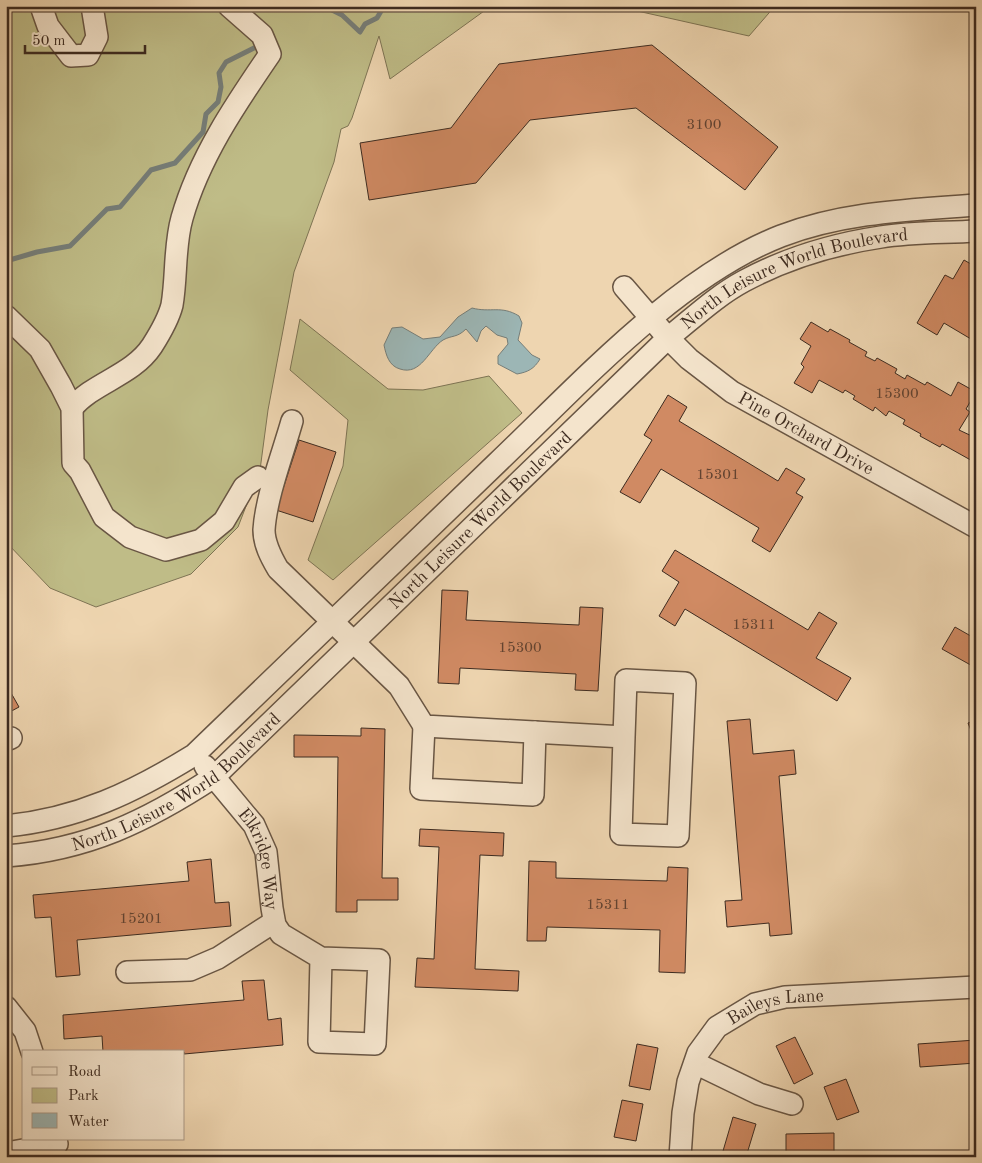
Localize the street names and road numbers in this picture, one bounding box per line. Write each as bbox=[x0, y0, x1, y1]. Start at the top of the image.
street label: North Leisure World Boulevard bbox=[678, 226, 909, 333]
street label: Pine Orchard Drive bbox=[735, 389, 876, 479]
street label: North Leisure World Boulevard bbox=[386, 428, 575, 613]
street label: North Leisure World Boulevard bbox=[70, 710, 284, 855]
street label: Elkridge Way bbox=[234, 805, 280, 912]
street label: Baileys Lane bbox=[724, 987, 824, 1029]

